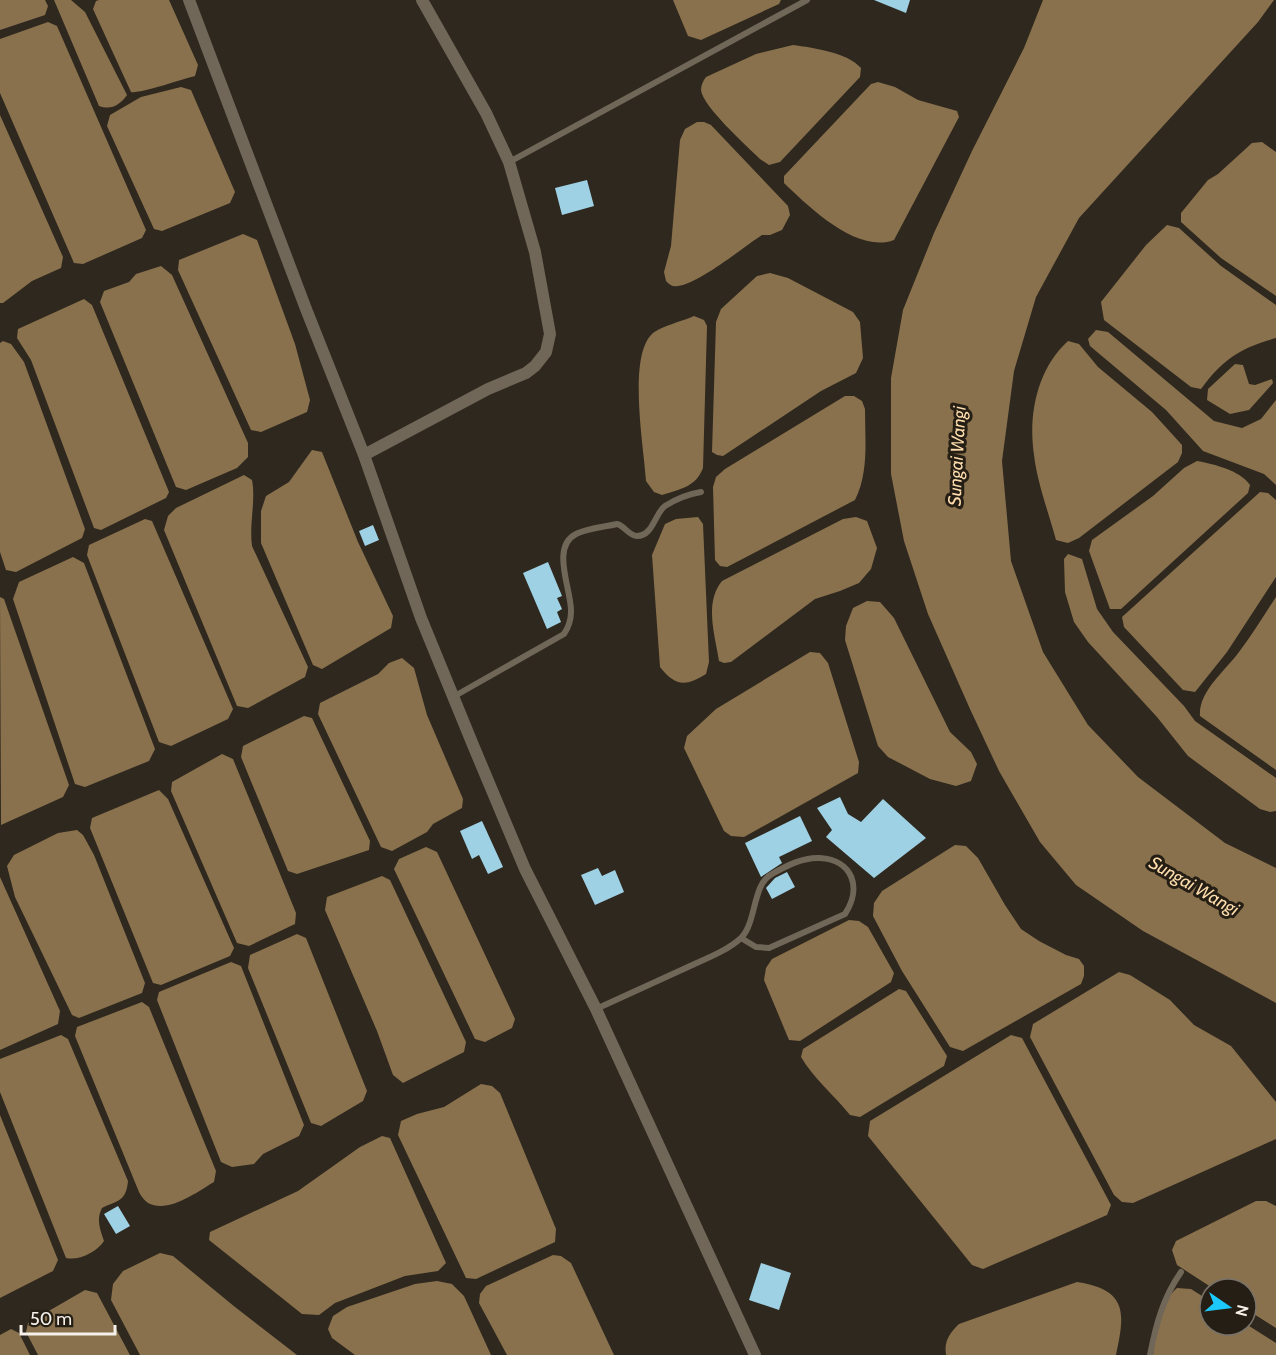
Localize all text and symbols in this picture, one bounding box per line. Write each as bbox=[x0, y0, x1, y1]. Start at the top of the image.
water label: Sungai Wangi bbox=[943, 404, 971, 506]
water label: Sungai Wangi bbox=[1145, 851, 1244, 921]
north arrow bbox=[1198, 1277, 1258, 1337]
scale bar bbox=[21, 1298, 116, 1336]
text: N bbox=[1231, 1303, 1253, 1318]
text: 50 m bbox=[30, 1308, 72, 1330]

